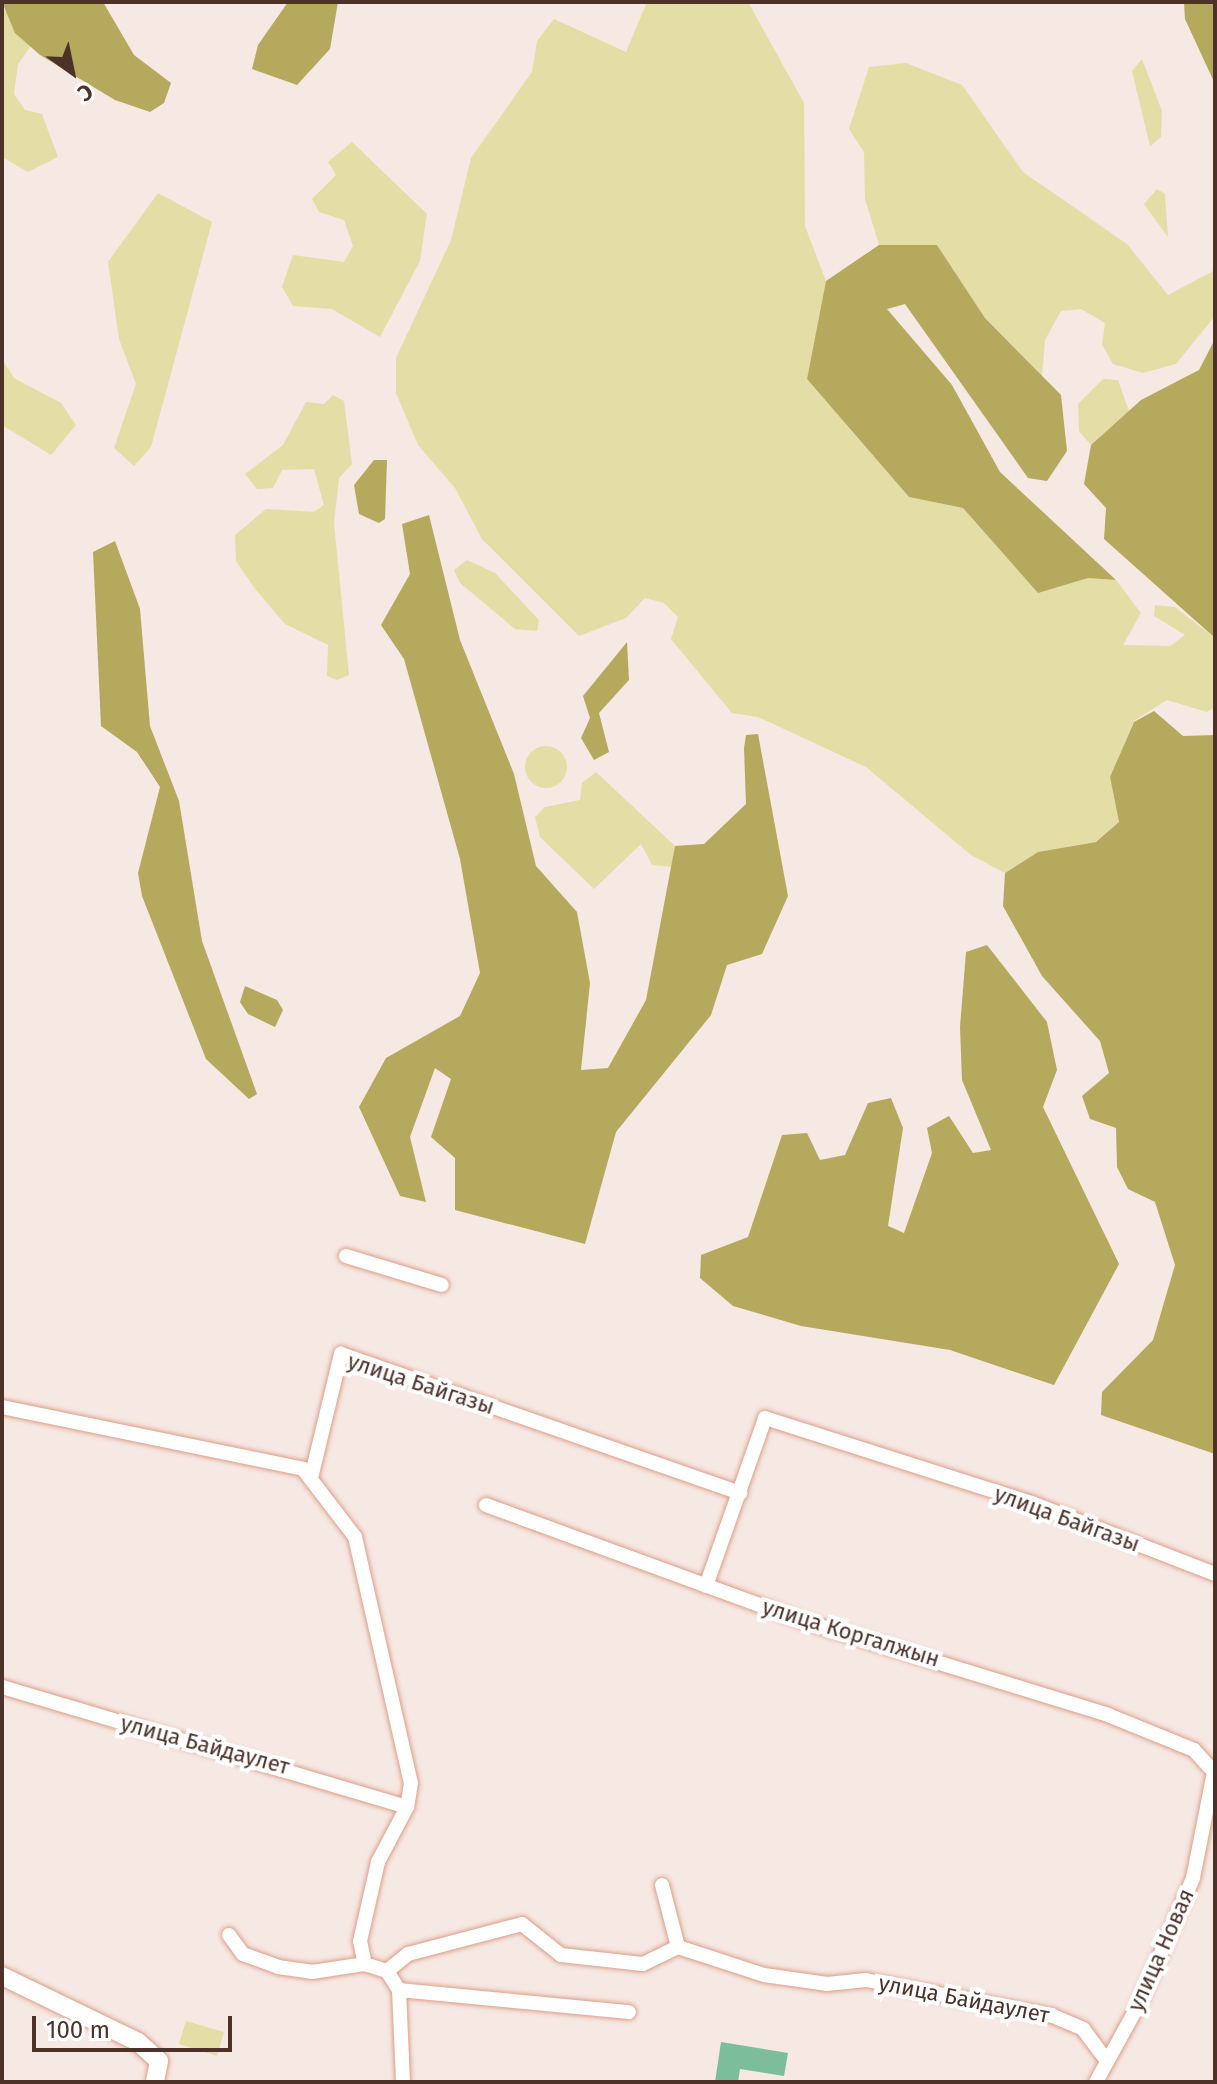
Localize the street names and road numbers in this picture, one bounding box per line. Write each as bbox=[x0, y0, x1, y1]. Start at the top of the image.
street label: улица Байгазы bbox=[344, 1348, 498, 1420]
street label: улица Байгазы bbox=[991, 1480, 1143, 1558]
street label: улица Коргалжын bbox=[759, 1593, 943, 1673]
street label: улица Байдаулет bbox=[118, 1710, 292, 1780]
street label: улица Новая bbox=[1122, 1885, 1200, 2015]
street label: улица Байдаулет bbox=[876, 1969, 1052, 2029]

